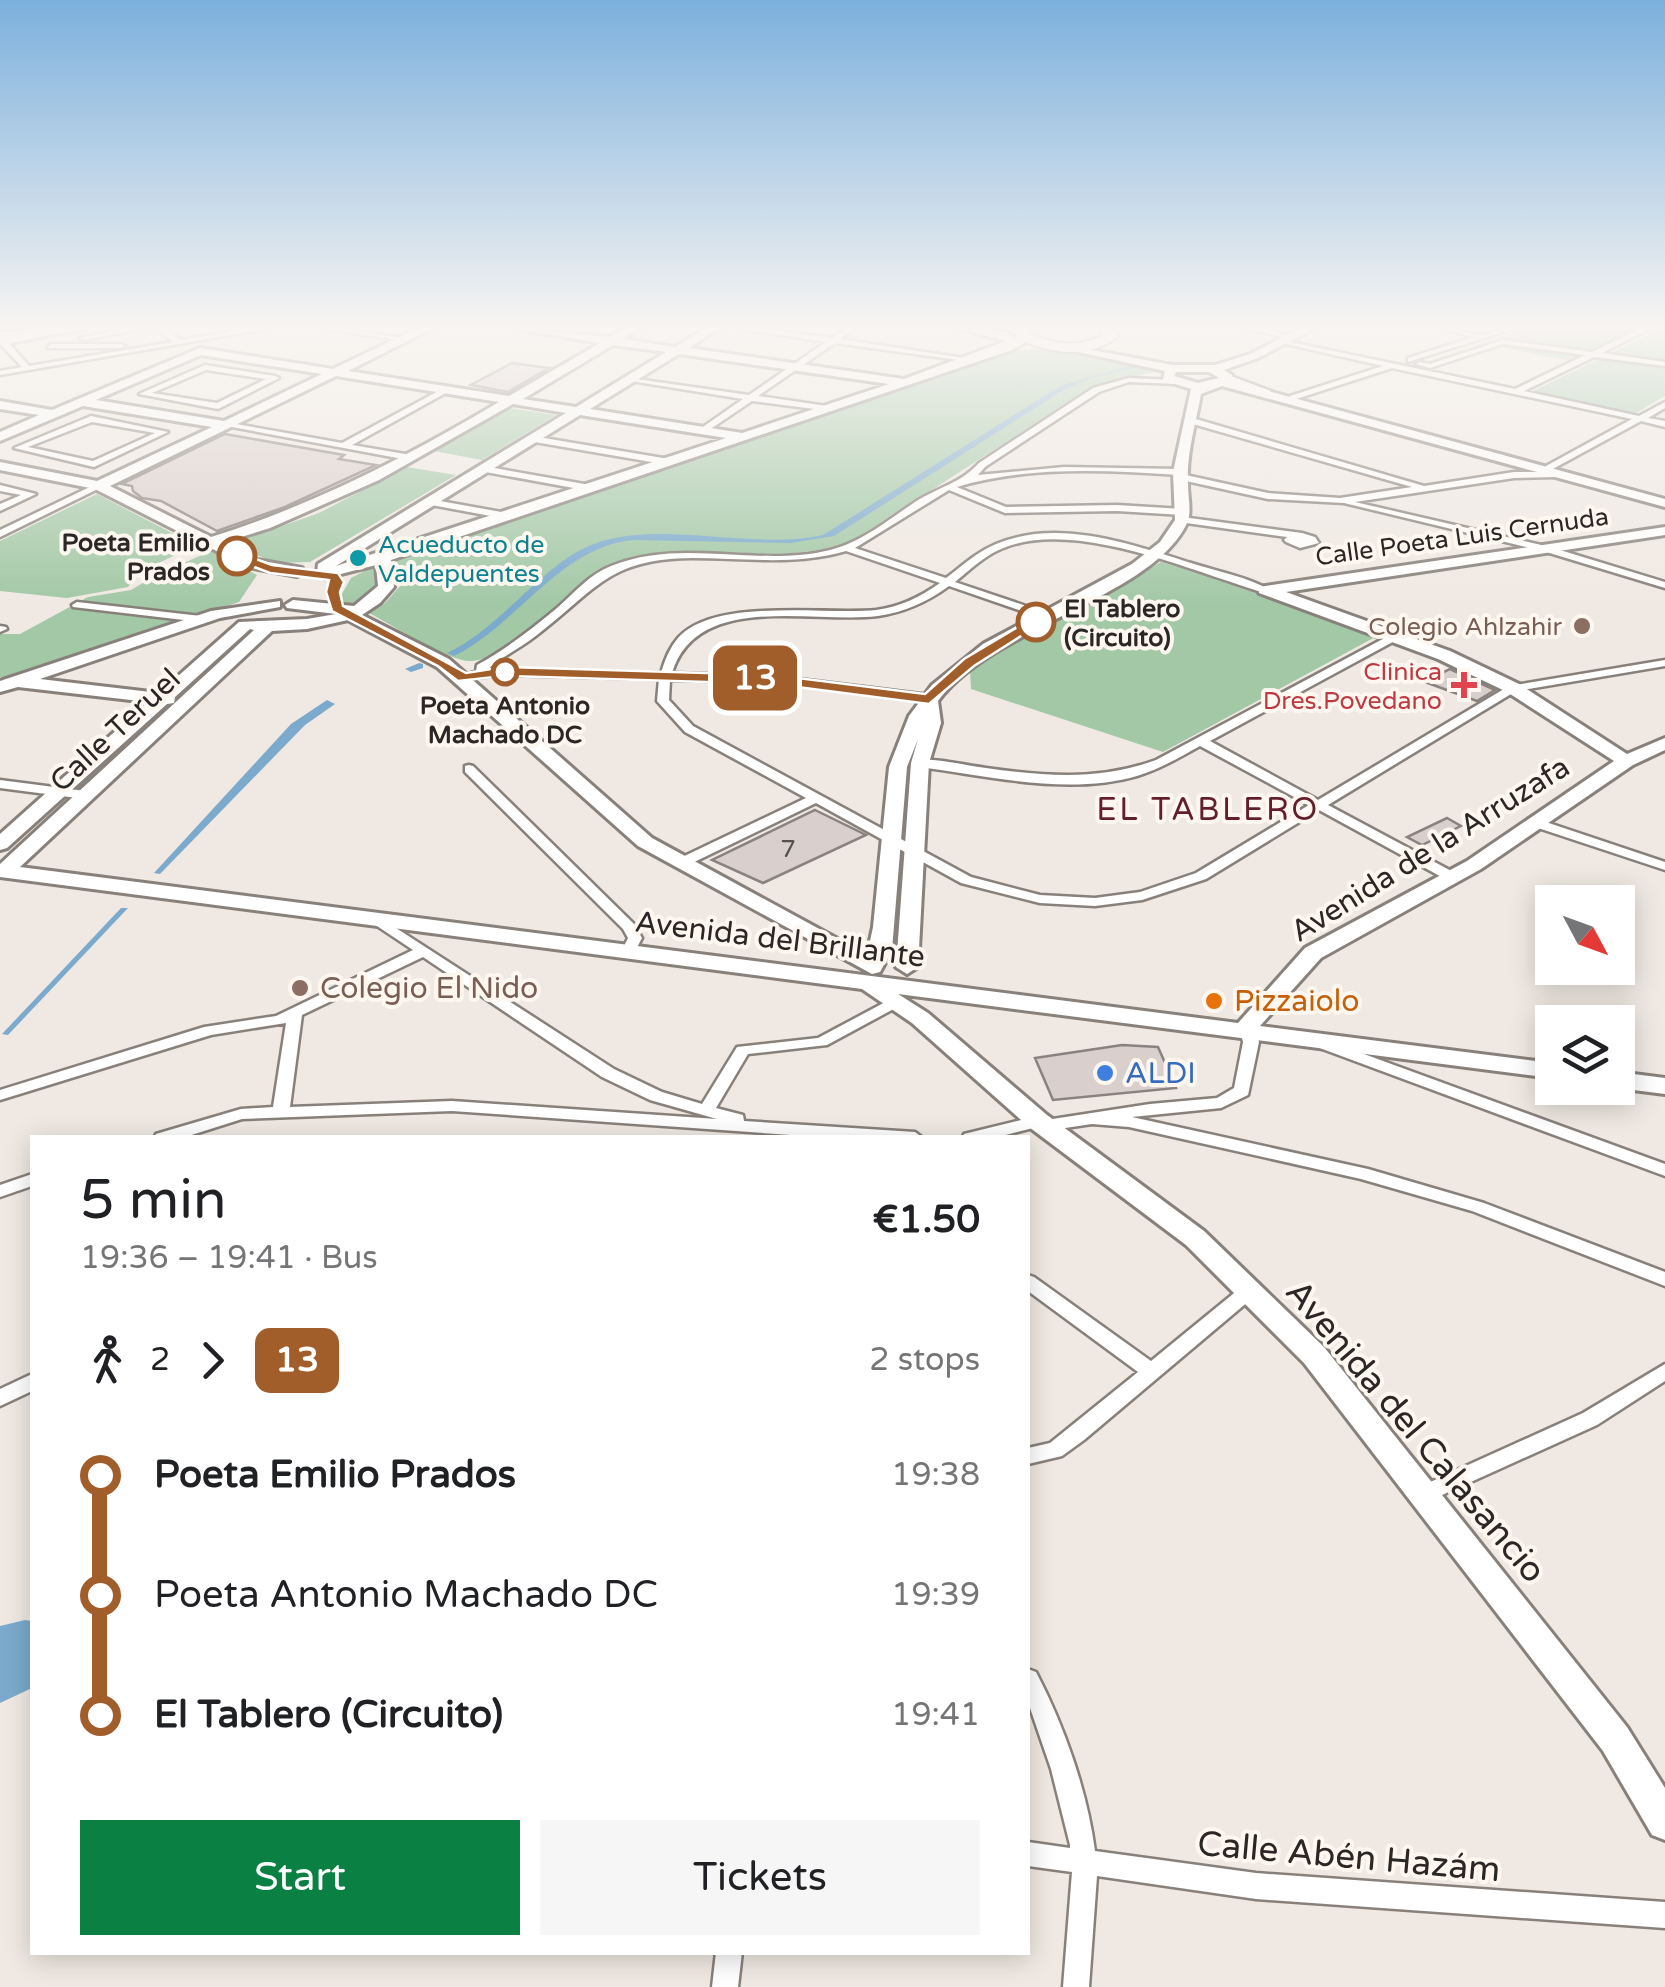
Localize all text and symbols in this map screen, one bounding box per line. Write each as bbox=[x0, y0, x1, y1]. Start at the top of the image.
street label: Calle Poeta Luis Cernuda bbox=[1314, 502, 1611, 572]
place label: Poeta Emilio Prados bbox=[61, 528, 210, 587]
place label: Acueducto de Valdepuentes bbox=[378, 530, 544, 589]
marker: Poeta Emilio Prados bbox=[218, 537, 256, 575]
marker: Acueducto de Valdepuentes bbox=[347, 547, 369, 569]
place label: El Tablero (Circuito) bbox=[1064, 594, 1181, 653]
marker: El Tablero (Circuito) bbox=[1017, 603, 1055, 641]
place label: Colegio Ahlzahir bbox=[1368, 612, 1562, 642]
marker: Colegio Ahlzahir bbox=[1571, 615, 1593, 637]
line badge: 13 bbox=[710, 646, 800, 710]
text: 13 bbox=[733, 657, 777, 699]
place label: Clinica Dres.Povedano bbox=[1263, 657, 1442, 716]
marker: Poeta Antonio Machado DC bbox=[492, 659, 518, 685]
street label: Calle Teruel bbox=[42, 661, 188, 800]
marker: Clinica Dres.Povedano bbox=[1451, 672, 1477, 698]
place label: Poeta Antonio Machado DC bbox=[420, 691, 590, 750]
street label: Avenida de la Arruzafa bbox=[1284, 748, 1577, 950]
district label: EL TABLERO bbox=[1096, 791, 1320, 829]
house number: 7 bbox=[780, 834, 796, 864]
north arrow bbox=[1535, 885, 1635, 985]
map controls bbox=[1535, 885, 1635, 1105]
street label: Avenida del Brillante bbox=[633, 903, 927, 976]
place label: Colegio El Nido bbox=[320, 970, 538, 1007]
marker: Colegio El Nido bbox=[289, 977, 311, 999]
place label: Pizzaiolo bbox=[1234, 983, 1360, 1020]
marker: Pizzaiolo bbox=[1203, 990, 1225, 1012]
button: layers bbox=[1535, 1005, 1635, 1105]
place label: ALDI bbox=[1125, 1055, 1196, 1092]
marker: ALDI bbox=[1094, 1062, 1116, 1084]
text: 5 min bbox=[80, 1168, 227, 1234]
text: €1.50 bbox=[873, 1197, 980, 1243]
text: 19:36 – 19:41 · Bus bbox=[80, 1239, 378, 1277]
street label: Avenida del Calasancio bbox=[1276, 1272, 1554, 1592]
icon: walk bbox=[80, 1333, 135, 1388]
icon: forward bbox=[185, 1333, 240, 1388]
text: 13 bbox=[275, 1339, 319, 1381]
text: 2 bbox=[150, 1341, 170, 1379]
text: 2 stops bbox=[869, 1341, 980, 1379]
text: Poeta Emilio Prados bbox=[154, 1452, 516, 1498]
text: 19:38 bbox=[891, 1456, 980, 1494]
text: Poeta Antonio Machado DC bbox=[154, 1572, 658, 1618]
text: 19:39 bbox=[891, 1576, 980, 1614]
text: El Tablero (Circuito) bbox=[154, 1692, 503, 1738]
text: 19:41 bbox=[891, 1696, 980, 1734]
button: Start bbox=[80, 1820, 520, 1935]
button: Tickets bbox=[540, 1820, 980, 1935]
street label: Calle Abén Hazám bbox=[1196, 1823, 1502, 1891]

